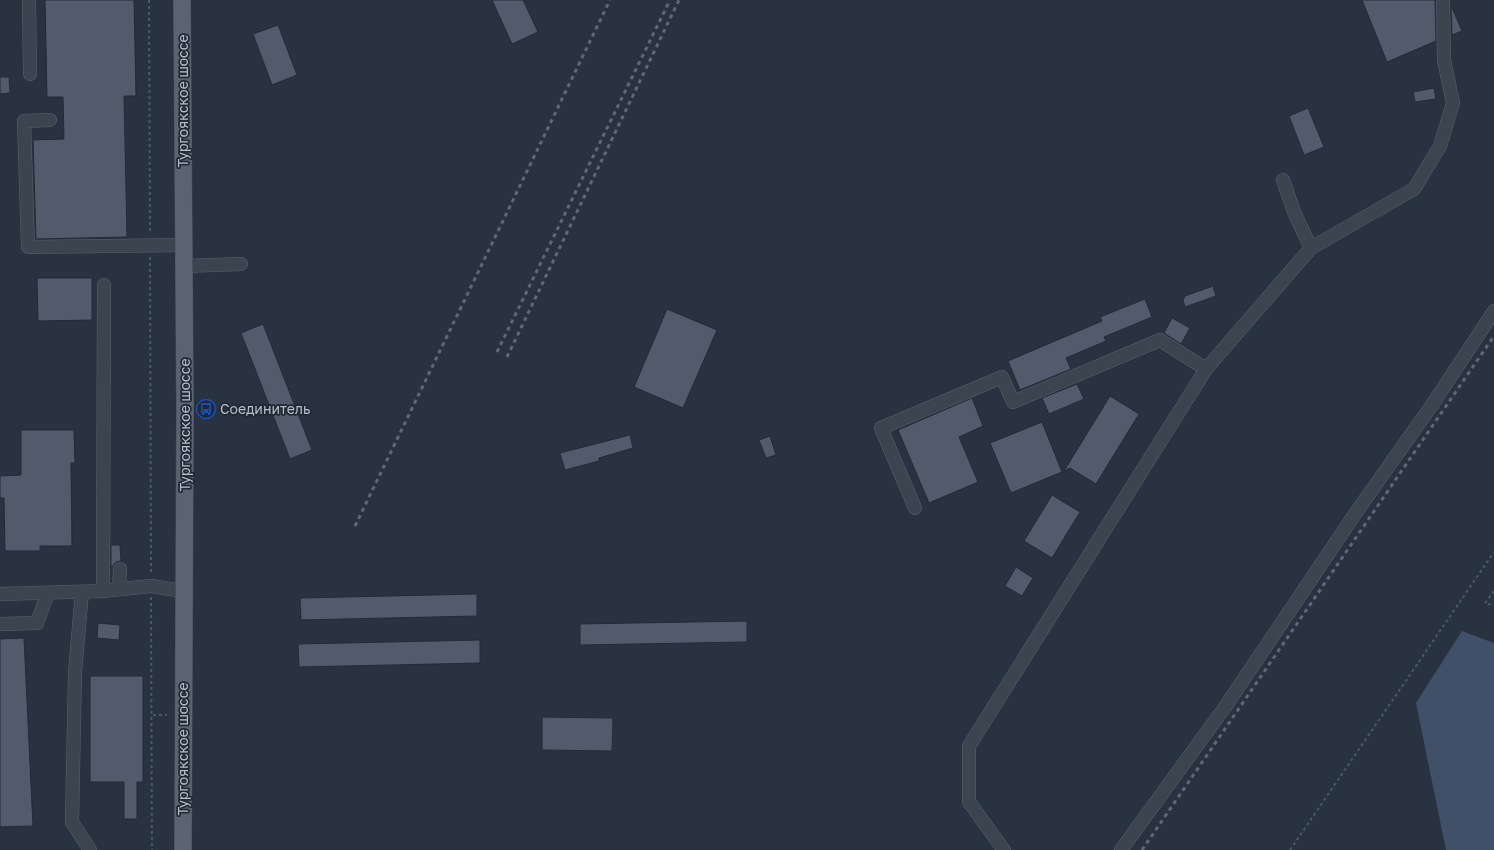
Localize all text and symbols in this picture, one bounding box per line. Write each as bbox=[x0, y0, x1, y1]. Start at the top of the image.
street label: Тургоякское шоссе bbox=[174, 35, 191, 168]
street label: Тургоякское шоссе bbox=[176, 359, 193, 492]
bus stop icon: Соединитель bbox=[195, 398, 217, 420]
place label: Соединитель bbox=[220, 400, 310, 417]
street label: Тургоякское шоссе bbox=[174, 683, 191, 816]

